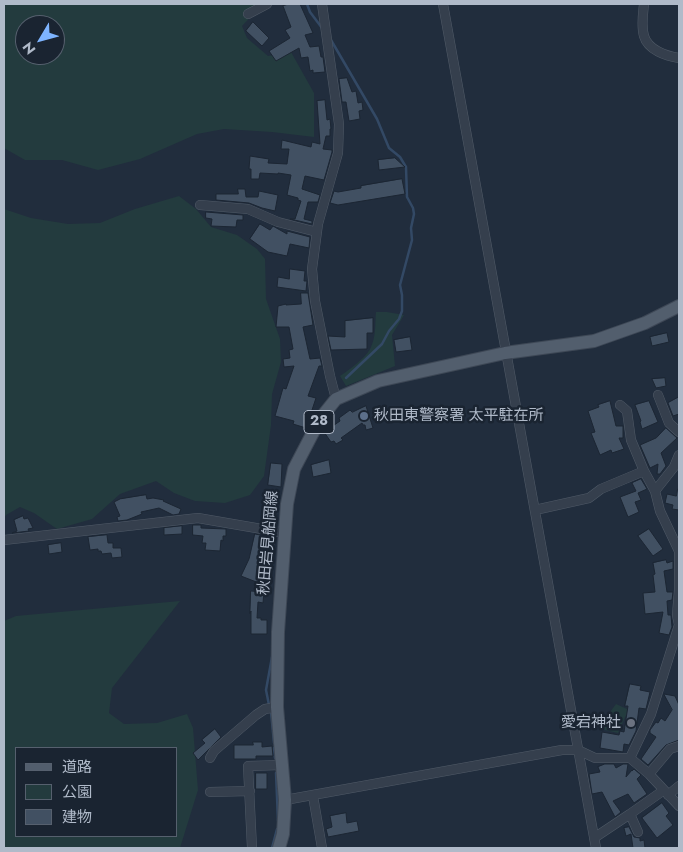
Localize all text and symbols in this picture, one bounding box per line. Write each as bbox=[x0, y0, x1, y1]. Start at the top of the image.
north arrow bbox=[15, 15, 65, 65]
text: N bbox=[17, 38, 40, 59]
place label: 秋田東警察署 太平駐在所 bbox=[374, 407, 543, 425]
marker: 秋田東警察署 太平駐在所 bbox=[358, 410, 370, 422]
road number: 28 bbox=[304, 411, 334, 434]
street label: 秋田岩見船岡線 bbox=[255, 490, 283, 596]
place label: 愛宕神社 bbox=[561, 714, 621, 732]
marker: 愛宕神社 bbox=[625, 717, 637, 729]
legend bbox=[15, 747, 178, 837]
text: 道路 bbox=[62, 756, 92, 778]
text: 公園 bbox=[62, 781, 92, 803]
text: 建物 bbox=[62, 806, 92, 828]

